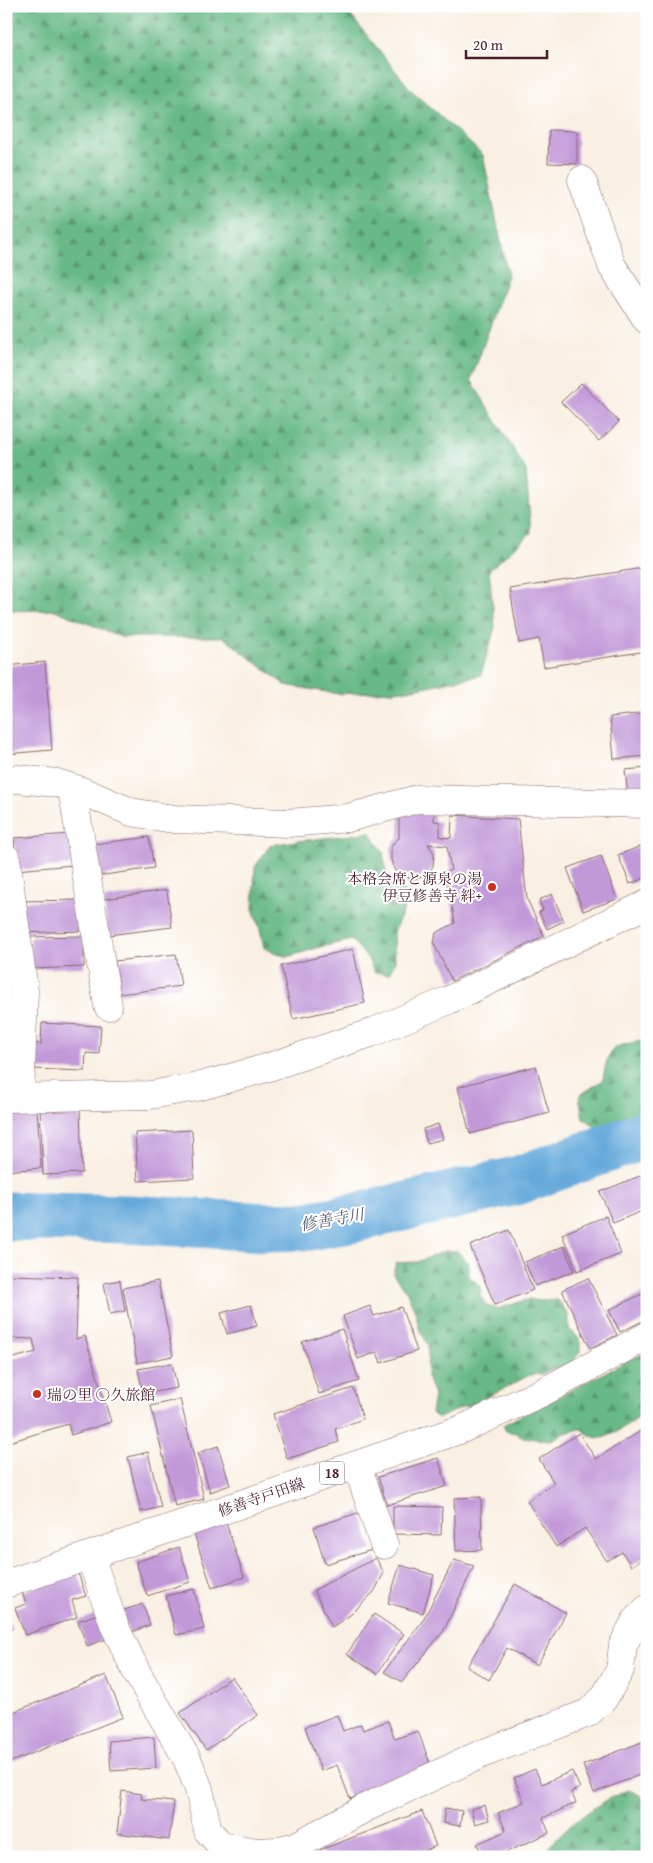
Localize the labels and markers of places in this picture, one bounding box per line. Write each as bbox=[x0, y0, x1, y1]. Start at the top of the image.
place label: 本格会席と源泉の湯 伊豆修善寺 絆+ bbox=[347, 868, 482, 906]
marker: 本格会席と源泉の湯 伊豆修善寺 絆+ bbox=[486, 881, 498, 893]
place label: 瑞の里 ○久旅館 bbox=[47, 1384, 155, 1405]
marker: 瑞の里 ○久旅館 bbox=[31, 1388, 43, 1400]

